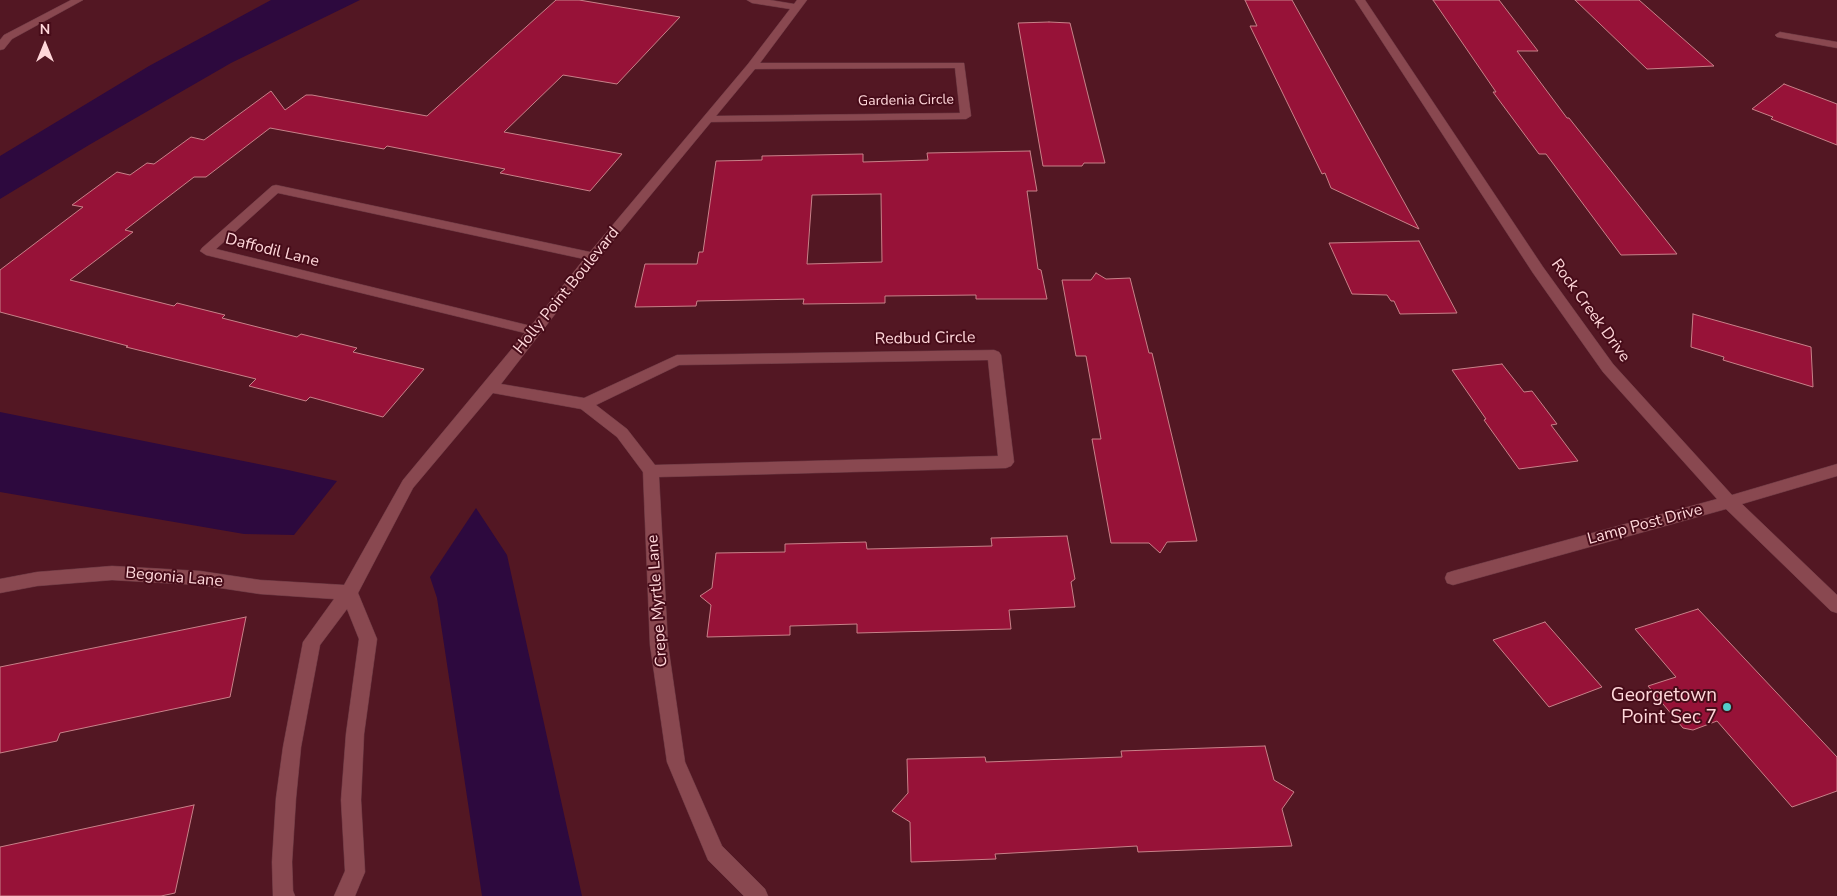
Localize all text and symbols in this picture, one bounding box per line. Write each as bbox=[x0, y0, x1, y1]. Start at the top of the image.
north arrow bbox=[20, 20, 70, 70]
text: N bbox=[40, 20, 50, 39]
street label: Gardenia Circle bbox=[858, 92, 954, 110]
street label: Holly Point Boulevard bbox=[510, 224, 624, 358]
street label: Daffodil Lane bbox=[223, 230, 321, 272]
street label: Rock Creek Drive bbox=[1546, 256, 1634, 366]
street label: Redbud Circle bbox=[874, 329, 976, 349]
street label: Lamp Post Drive bbox=[1585, 500, 1705, 550]
street label: Crepe Myrtle Lane bbox=[644, 534, 672, 668]
street label: Begonia Lane bbox=[124, 564, 224, 592]
place label: Georgetown Point Sec 7 bbox=[1611, 685, 1717, 729]
marker: Georgetown Point Sec 7 bbox=[1721, 701, 1733, 713]

